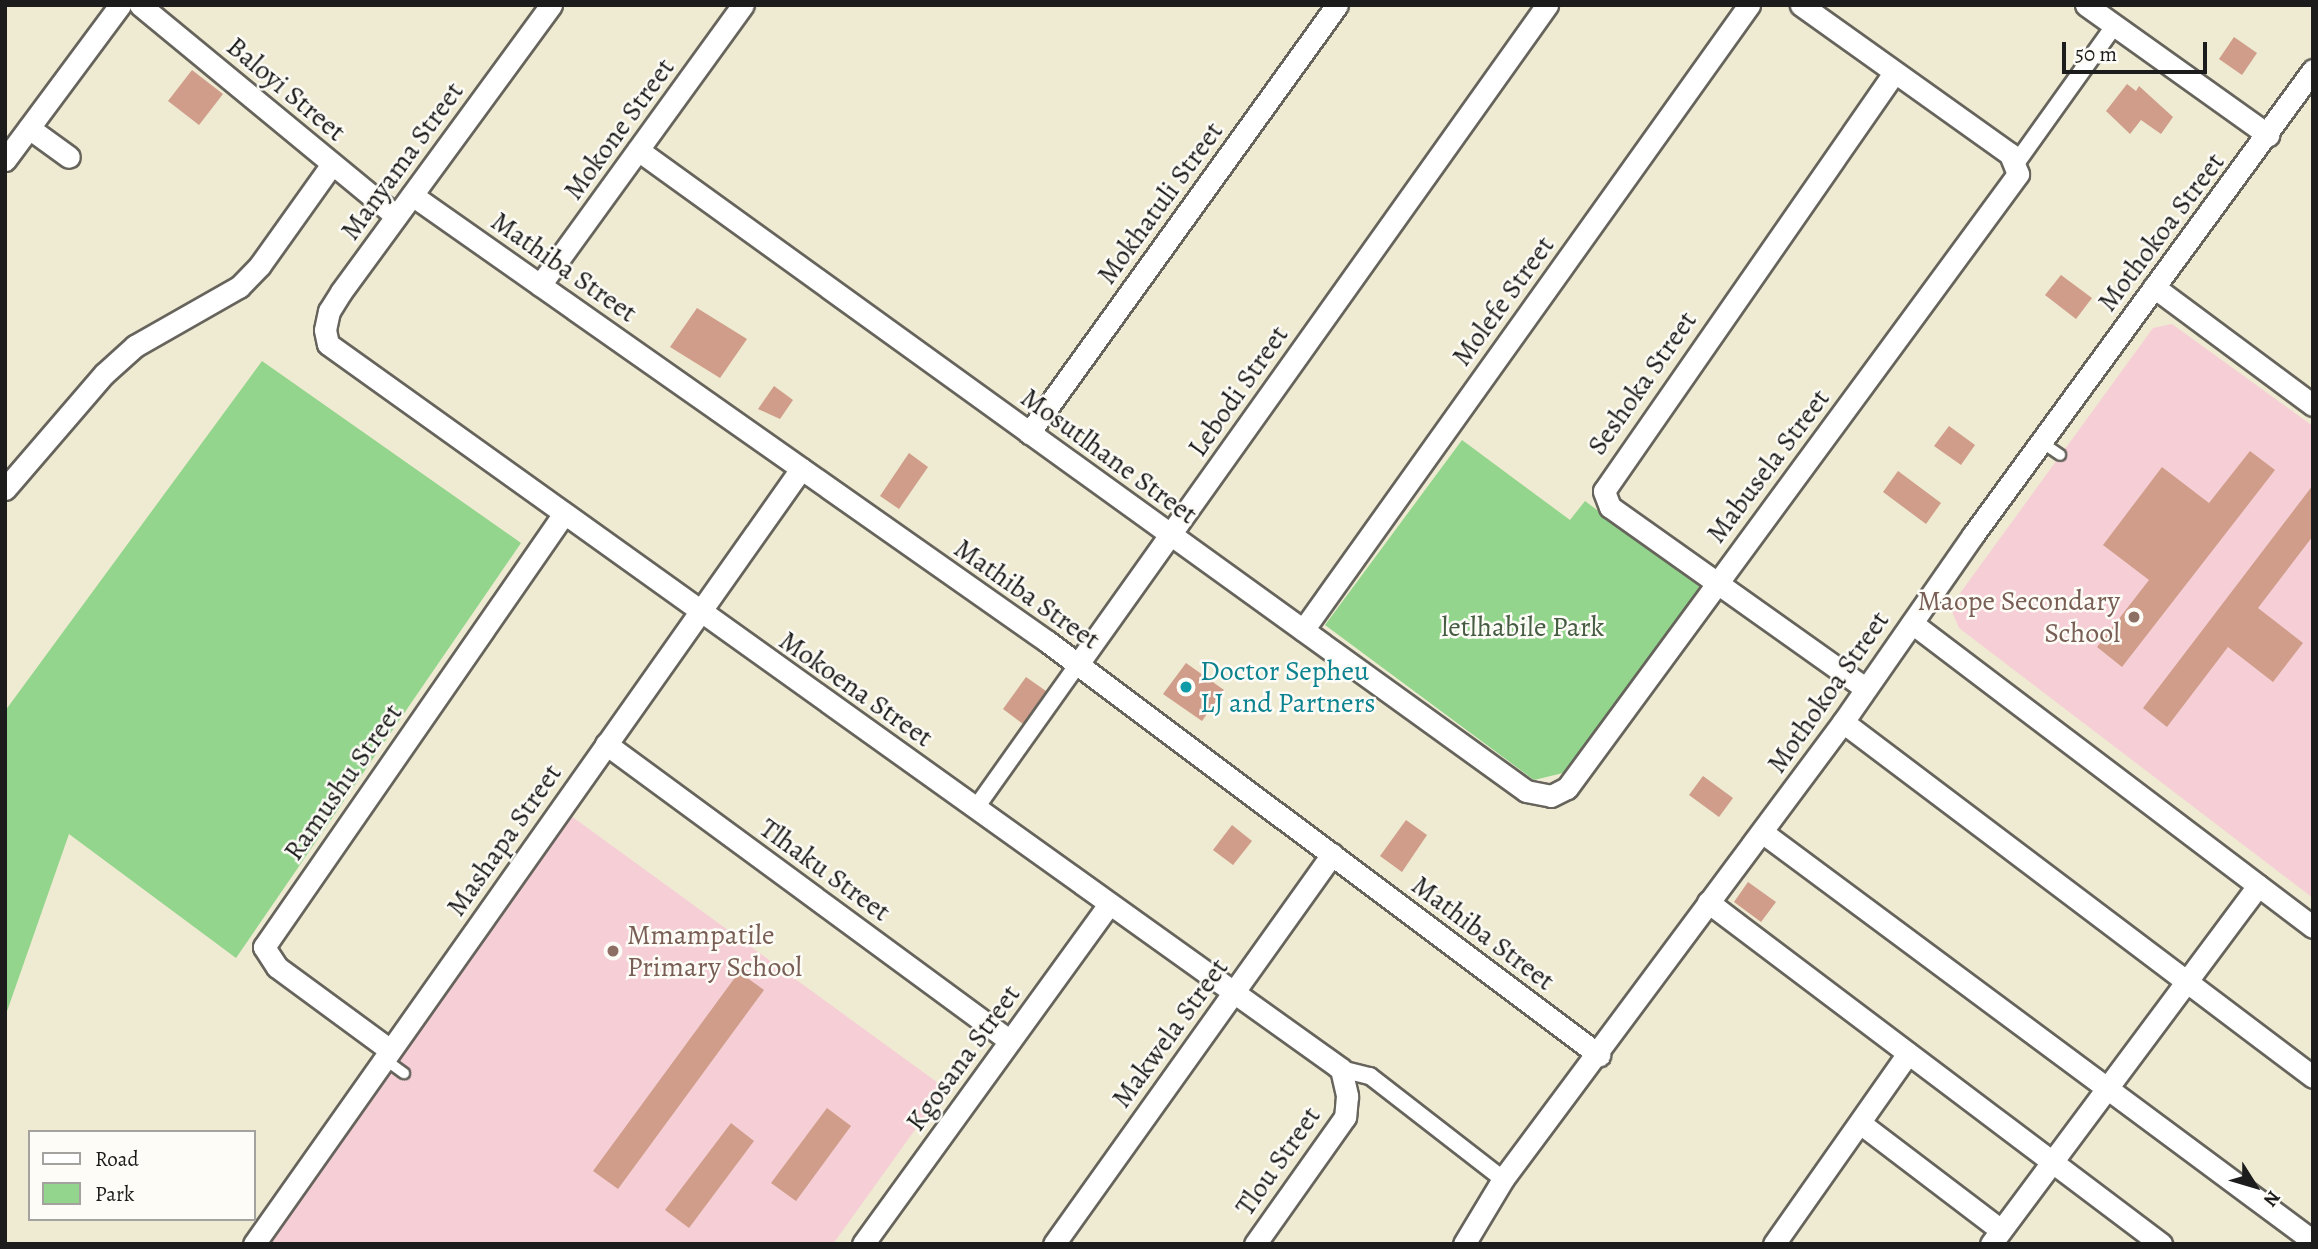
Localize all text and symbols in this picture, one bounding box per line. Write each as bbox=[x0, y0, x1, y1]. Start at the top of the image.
scale bar bbox=[2066, 28, 2211, 72]
street label: Baloyi Street bbox=[220, 30, 352, 148]
text: 50 m bbox=[2075, 40, 2117, 68]
street label: Mokone Street bbox=[556, 52, 682, 206]
street label: Manyama Street bbox=[333, 75, 471, 247]
street label: Mokhatuli Street bbox=[1090, 115, 1230, 291]
street label: Mothokoa Street bbox=[2090, 146, 2232, 318]
street label: Mathiba Street bbox=[485, 204, 643, 330]
street label: Molefe Street bbox=[1445, 230, 1561, 372]
street label: Seshoka Street bbox=[1580, 305, 1704, 461]
street label: Lebodi Street bbox=[1181, 319, 1295, 463]
street label: Mosutlhane Street bbox=[1014, 381, 1204, 531]
street label: Mabusela Street bbox=[1699, 382, 1837, 550]
street label: Mathiba Street bbox=[948, 531, 1106, 657]
place label: Maope Secondary School bbox=[1917, 584, 2120, 650]
street label: Mothokoa Street bbox=[1760, 605, 1896, 779]
marker: Maope Secondary School bbox=[2126, 609, 2142, 625]
park label: letlhabile Park bbox=[1441, 610, 1605, 644]
street label: Mokoena Street bbox=[773, 624, 939, 754]
place label: Doctor Sepheu LJ and Partners bbox=[1200, 654, 1376, 720]
marker: Doctor Sepheu LJ and Partners bbox=[1178, 679, 1194, 695]
street label: Ramushu Street bbox=[277, 697, 409, 867]
street label: Mashapa Street bbox=[439, 757, 569, 923]
street label: Tlhaku Street bbox=[753, 811, 897, 929]
street label: Mathiba Street bbox=[1405, 868, 1561, 998]
place label: Mmampatile Primary School bbox=[627, 918, 802, 984]
marker: Mmampatile Primary School bbox=[605, 943, 621, 959]
street label: Makwela Street bbox=[1105, 952, 1235, 1114]
street label: Kgosana Street bbox=[899, 978, 1027, 1138]
street label: Tlou Street bbox=[1228, 1100, 1328, 1222]
legend bbox=[28, 1130, 256, 1221]
text: Road bbox=[95, 1145, 139, 1173]
north arrow bbox=[2220, 1151, 2290, 1221]
text: Park bbox=[95, 1180, 134, 1208]
text: N bbox=[2257, 1185, 2286, 1212]

